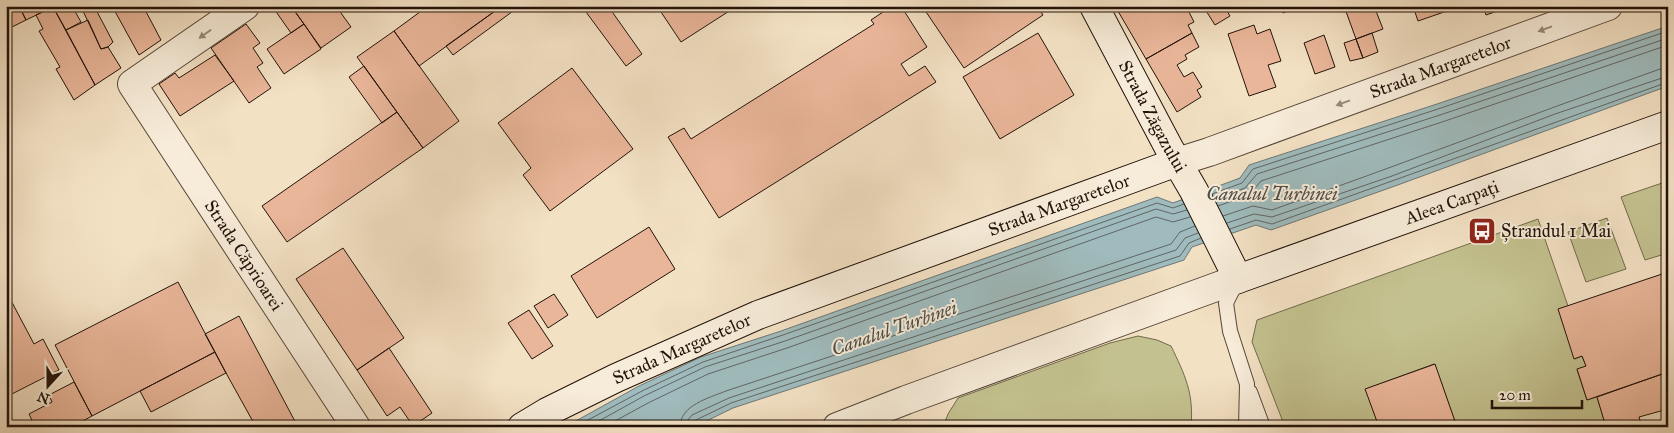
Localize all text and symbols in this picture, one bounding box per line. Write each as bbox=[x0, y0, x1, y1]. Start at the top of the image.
one-way arrow bbox=[1538, 26, 1553, 33]
one-way arrow bbox=[198, 29, 212, 39]
street label: Strada Margaretelor bbox=[1367, 31, 1515, 103]
street label: Strada Zăgazului bbox=[1114, 57, 1192, 176]
one-way arrow bbox=[1336, 100, 1351, 107]
street label: Strada Margaretelor bbox=[985, 169, 1133, 241]
street label: Aleea Carpați bbox=[1401, 175, 1502, 230]
water label: Canalul Turbinei bbox=[1206, 182, 1338, 205]
street label: Strada Căprioarei bbox=[200, 196, 288, 315]
bus stop icon: Ștrandul 1 Mai bbox=[1467, 216, 1497, 246]
place label: Ștrandul 1 Mai bbox=[1501, 220, 1611, 242]
water label: Canalul Turbinei bbox=[828, 296, 960, 360]
street label: Strada Margaretelor bbox=[609, 308, 755, 389]
north arrow bbox=[22, 360, 72, 410]
scale bar bbox=[1492, 378, 1582, 410]
text: 20 m bbox=[1499, 386, 1531, 404]
text: N bbox=[35, 388, 52, 408]

